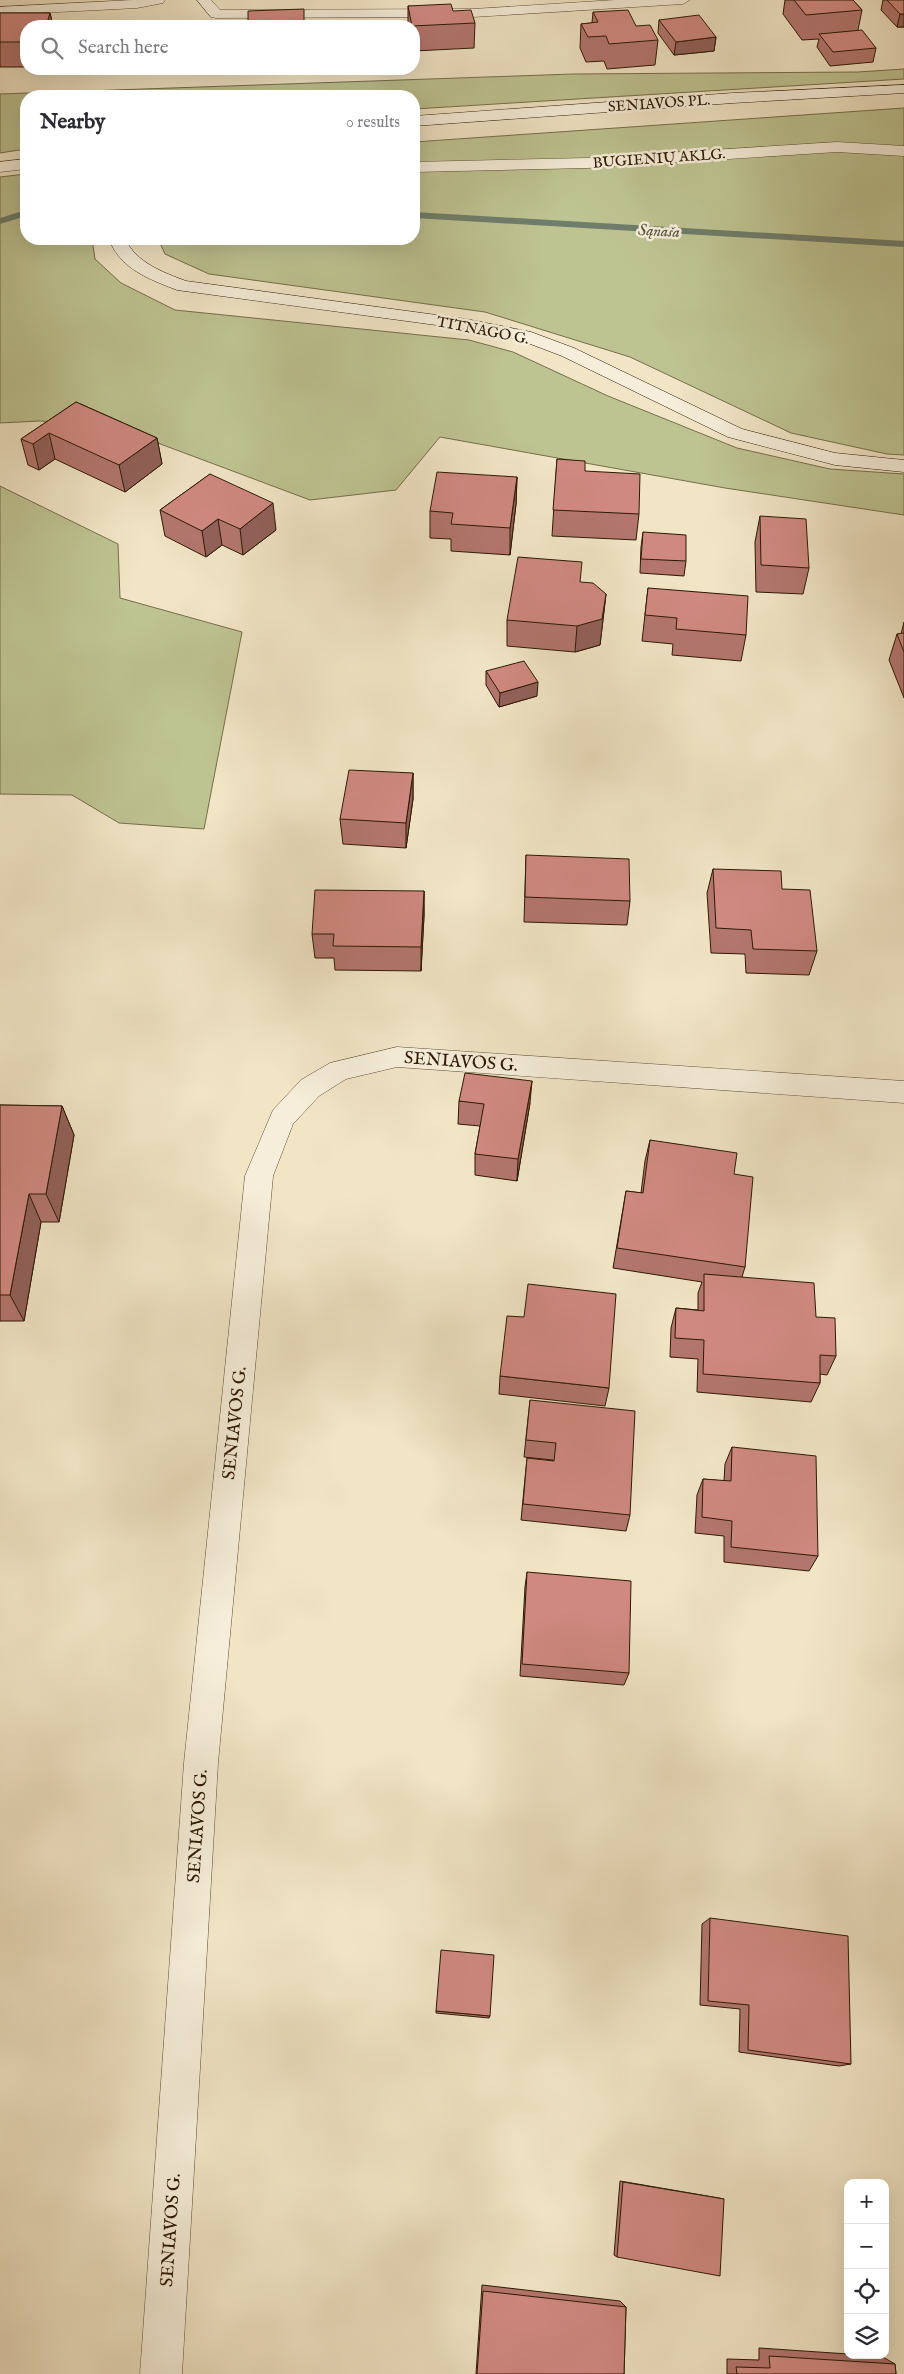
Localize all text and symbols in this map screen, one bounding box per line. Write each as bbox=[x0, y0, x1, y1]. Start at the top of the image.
search box bbox=[20, 20, 420, 75]
icon: search bbox=[38, 34, 66, 62]
text: Search here bbox=[78, 36, 169, 60]
street label: SENIAVOS PL. bbox=[607, 90, 711, 117]
text: Nearby bbox=[40, 109, 105, 136]
text: 0 results bbox=[346, 113, 400, 133]
street label: BUGIENIŲ AKLG. bbox=[592, 144, 726, 173]
water label: Sąnaša bbox=[638, 221, 680, 243]
street label: TITNAGO G. bbox=[435, 312, 531, 349]
street label: SENIAVOS G. bbox=[403, 1047, 519, 1078]
street label: SENIAVOS G. bbox=[218, 1365, 253, 1481]
street label: SENIAVOS G. bbox=[183, 1768, 214, 1884]
street label: SENIAVOS G. bbox=[156, 2172, 187, 2288]
map controls bbox=[844, 2179, 889, 2359]
button: + bbox=[844, 2179, 889, 2224]
button: − bbox=[844, 2224, 889, 2269]
button: locate bbox=[844, 2269, 889, 2314]
button: layers bbox=[844, 2314, 889, 2359]

